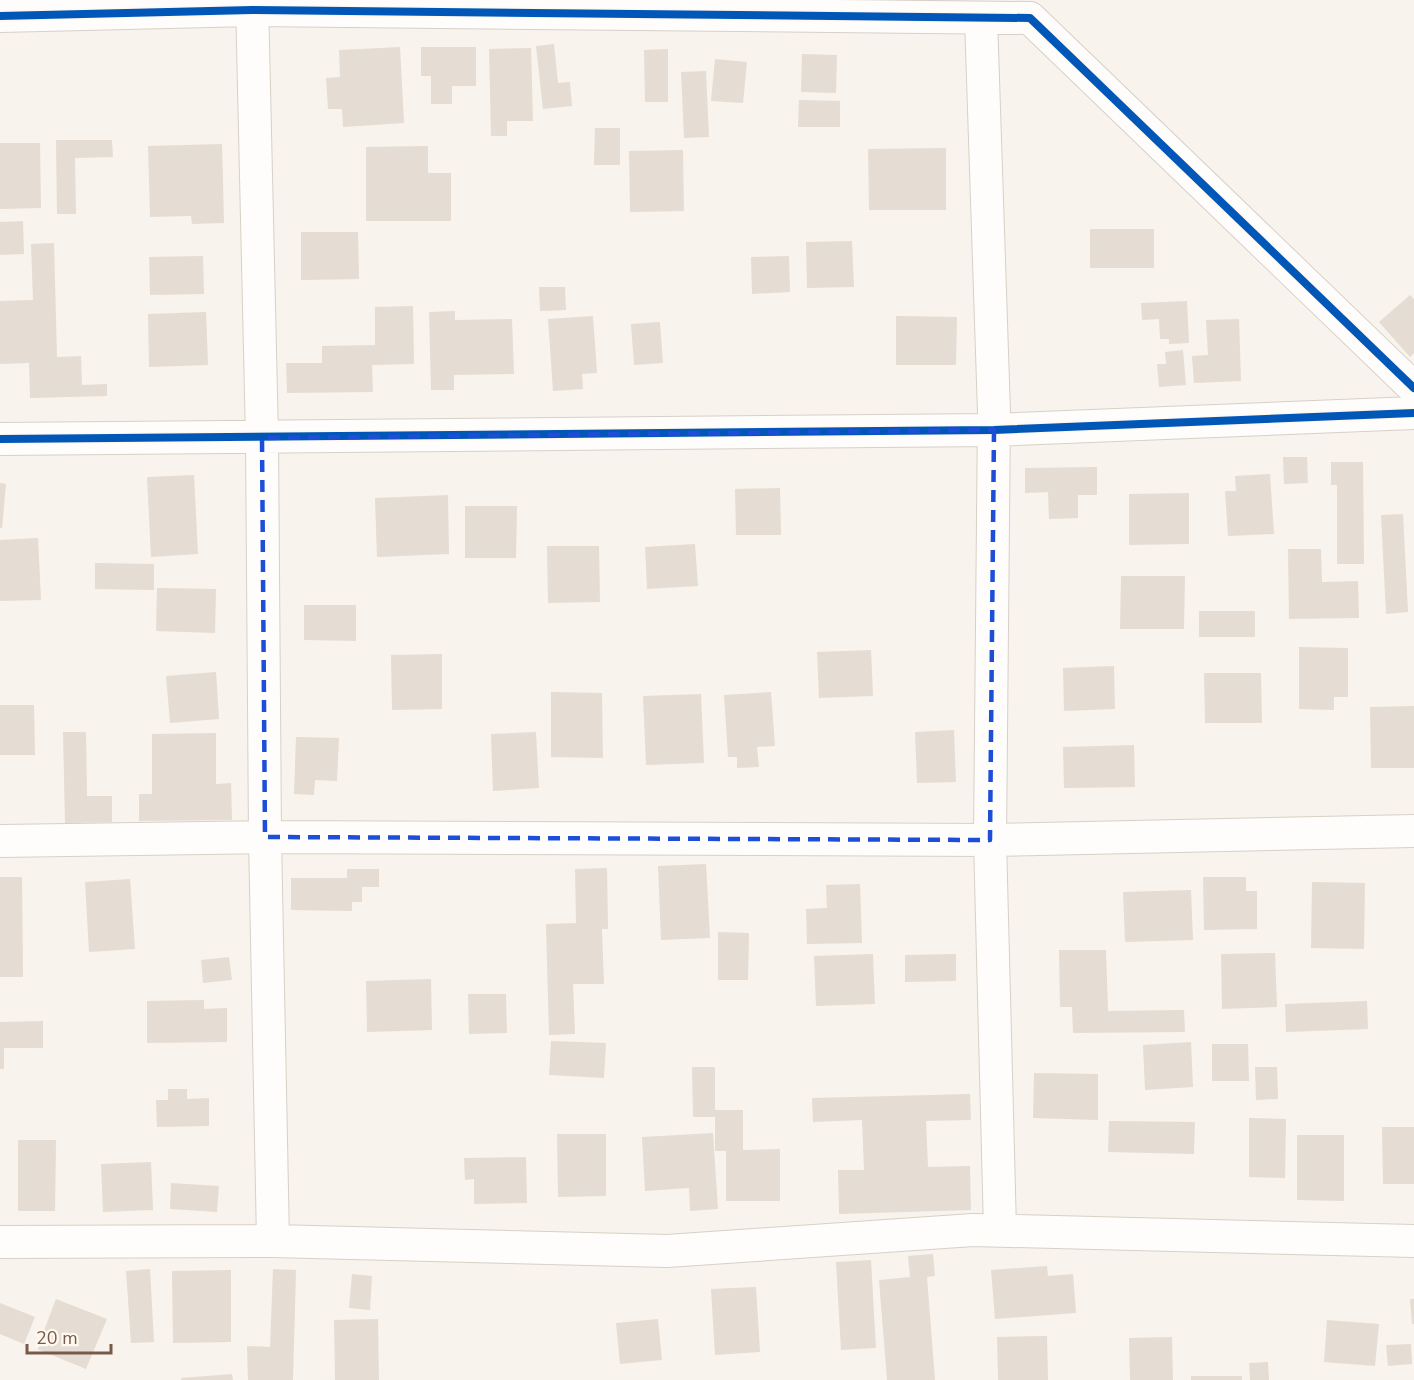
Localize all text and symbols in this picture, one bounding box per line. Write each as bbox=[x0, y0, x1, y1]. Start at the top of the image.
scale bar bbox=[27, 1317, 111, 1355]
text: 20 m bbox=[36, 1326, 78, 1350]

